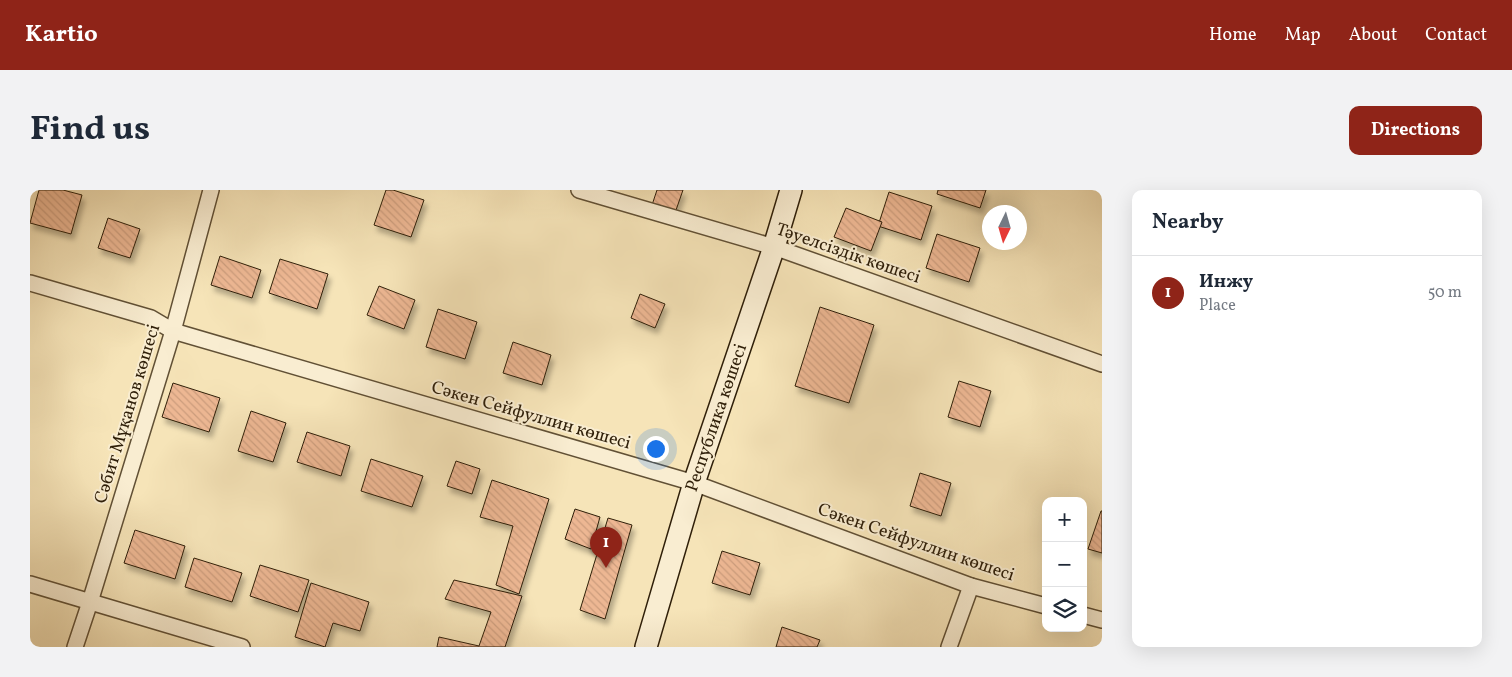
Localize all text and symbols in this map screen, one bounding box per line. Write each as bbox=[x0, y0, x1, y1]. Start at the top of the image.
text: Kartio bbox=[25, 18, 98, 52]
text: Home bbox=[1209, 23, 1257, 48]
text: Map bbox=[1285, 23, 1321, 48]
text: About bbox=[1349, 23, 1397, 48]
text: Contact bbox=[1425, 23, 1487, 48]
text: Find us bbox=[30, 106, 150, 154]
button: Directions bbox=[1349, 106, 1482, 155]
north arrow bbox=[982, 205, 1027, 250]
text: Nearby bbox=[1152, 208, 1223, 237]
street label: Тәуелсіздік көшесі bbox=[772, 218, 924, 290]
text: Инжу bbox=[1199, 269, 1253, 295]
text: 1 bbox=[1165, 282, 1171, 304]
text: 50 m bbox=[1428, 282, 1462, 304]
text: Place bbox=[1199, 295, 1236, 317]
street label: Сәбит Мұқанов көшесі bbox=[89, 321, 167, 507]
street label: Республика көшесі bbox=[680, 341, 754, 495]
street label: Сәкен Сейфуллин көшесі bbox=[428, 376, 634, 456]
your location bbox=[643, 436, 669, 462]
map controls bbox=[1042, 497, 1087, 632]
button: + bbox=[1042, 497, 1087, 542]
street label: Сәкен Сейфуллин көшесі bbox=[814, 498, 1018, 588]
pin: 1 bbox=[590, 527, 622, 568]
button: − bbox=[1042, 542, 1087, 587]
button: layers bbox=[1042, 587, 1087, 632]

